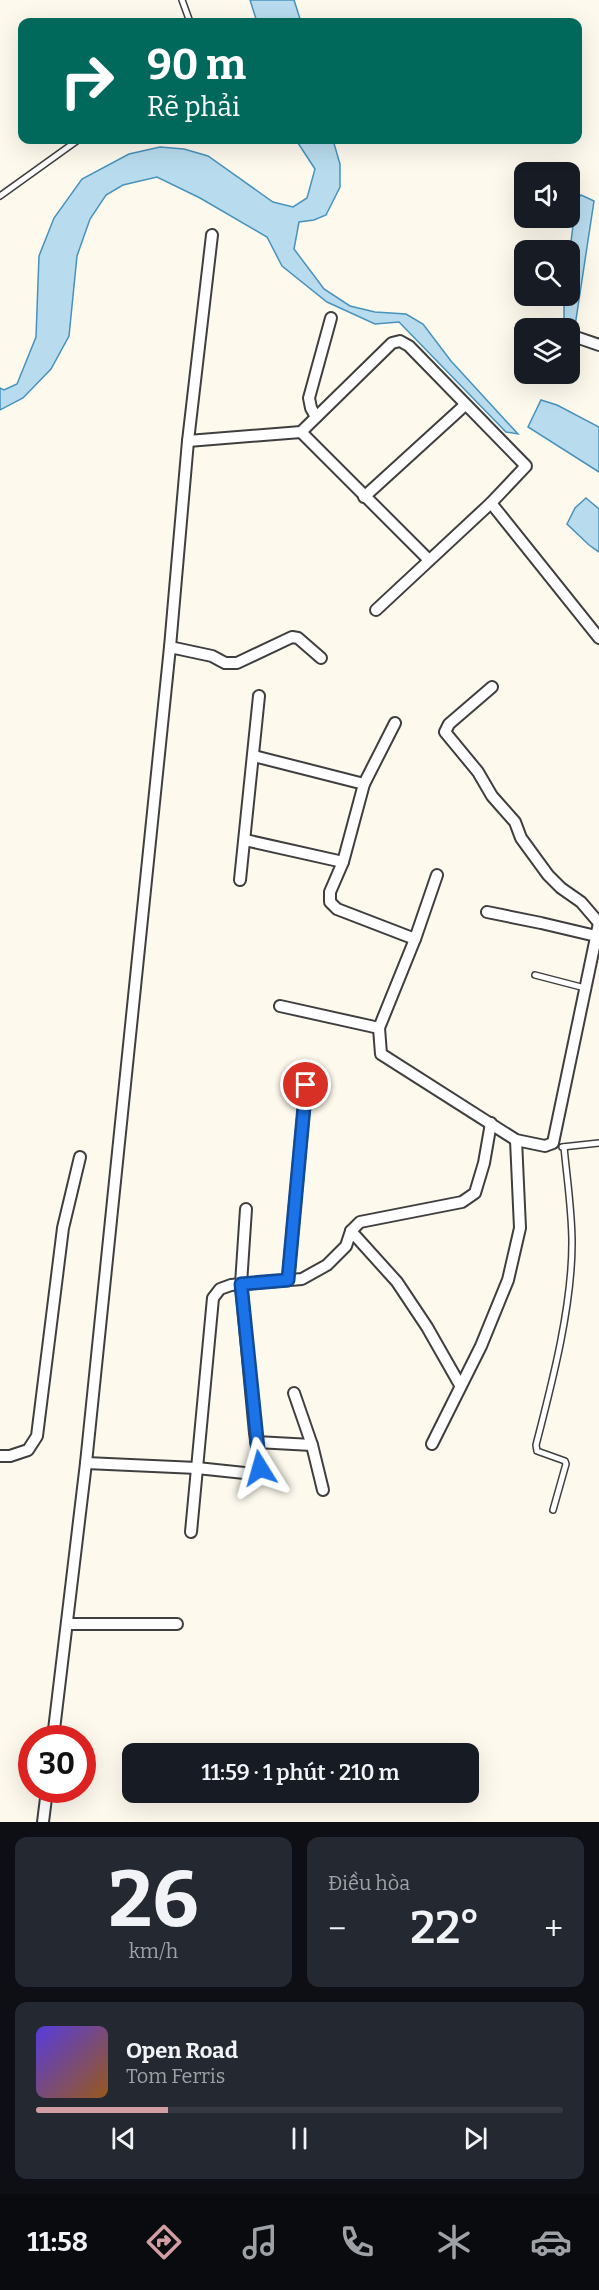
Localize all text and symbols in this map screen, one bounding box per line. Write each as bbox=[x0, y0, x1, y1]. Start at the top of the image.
text: 90 m bbox=[147, 40, 246, 90]
icon: right bbox=[48, 42, 126, 120]
text: Rẽ phải bbox=[147, 91, 240, 123]
map controls bbox=[514, 162, 580, 384]
button: sound bbox=[514, 162, 580, 228]
button: search bbox=[514, 240, 580, 306]
button: layers bbox=[514, 318, 580, 384]
pin bbox=[280, 1059, 331, 1110]
icon: arrive bbox=[289, 1068, 322, 1101]
position arrow bbox=[228, 1436, 292, 1500]
speed limit sign: 30 bbox=[18, 1725, 96, 1803]
text: 11:59 · 1 phút · 210 m bbox=[201, 1759, 400, 1786]
text: 26 bbox=[108, 1853, 199, 1947]
text: Điều hòa bbox=[328, 1871, 410, 1895]
text: 22° bbox=[410, 1901, 480, 1955]
text: − bbox=[328, 1909, 346, 1949]
text: + bbox=[544, 1909, 563, 1949]
text: km/h bbox=[129, 1939, 178, 1963]
text: Open Road bbox=[126, 2037, 238, 2064]
text: Tom Ferris bbox=[126, 2064, 225, 2088]
icon: previous bbox=[107, 2122, 140, 2155]
icon: pause bbox=[283, 2122, 316, 2155]
icon: next bbox=[459, 2122, 492, 2155]
icon: directions bbox=[143, 2221, 185, 2263]
icon: music bbox=[239, 2221, 281, 2263]
icon: phone bbox=[336, 2221, 378, 2263]
icon: climate bbox=[433, 2221, 475, 2263]
icon: car bbox=[530, 2221, 572, 2263]
text: 11:58 bbox=[27, 2226, 88, 2258]

